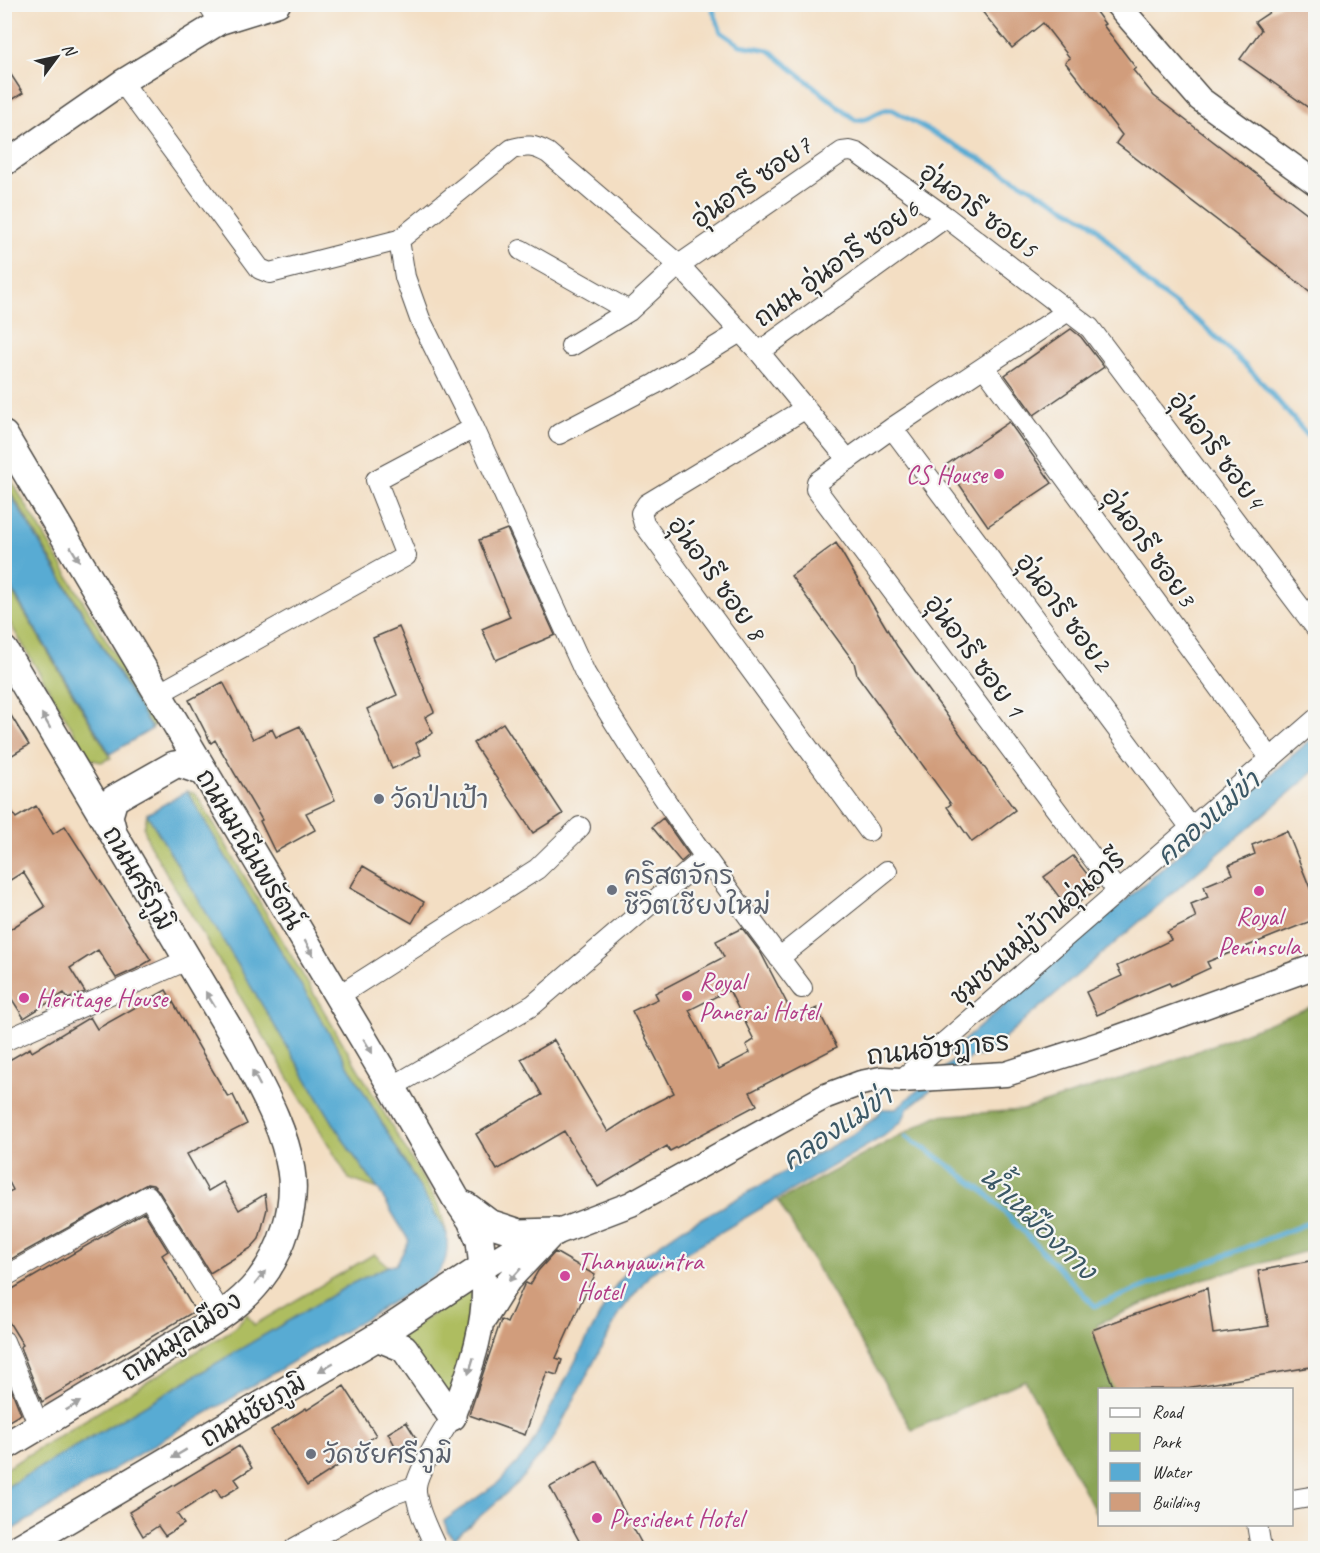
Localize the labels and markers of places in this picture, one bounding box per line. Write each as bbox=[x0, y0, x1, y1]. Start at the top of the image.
place label: CS House bbox=[906, 458, 989, 491]
marker: CS House bbox=[992, 467, 1006, 481]
place label: วัดป่าเป้า bbox=[391, 783, 489, 816]
marker: วัดป่าเป้า bbox=[372, 792, 386, 806]
place label: คริสตจักร ชีวิตเชียงใหม่ bbox=[624, 859, 770, 922]
marker: คริสตจักร ชีวิตเชียงใหม่ bbox=[605, 883, 619, 897]
marker: Royal Peninsula bbox=[1252, 884, 1266, 898]
place label: Royal Peninsula bbox=[1218, 900, 1302, 963]
place label: Royal Panerai Hotel bbox=[699, 965, 823, 1028]
place label: Heritage House bbox=[36, 982, 170, 1015]
marker: Royal Panerai Hotel bbox=[680, 989, 694, 1003]
marker: Heritage House bbox=[17, 991, 31, 1005]
place label: Thanyawintra Hotel bbox=[577, 1245, 705, 1308]
marker: Thanyawintra Hotel bbox=[558, 1269, 572, 1283]
place label: วัดชัยศรีภูมิ bbox=[323, 1438, 452, 1473]
marker: วัดชัยศรีภูมิ bbox=[304, 1447, 318, 1461]
place label: President Hotel bbox=[609, 1502, 748, 1535]
marker: President Hotel bbox=[590, 1511, 604, 1525]

